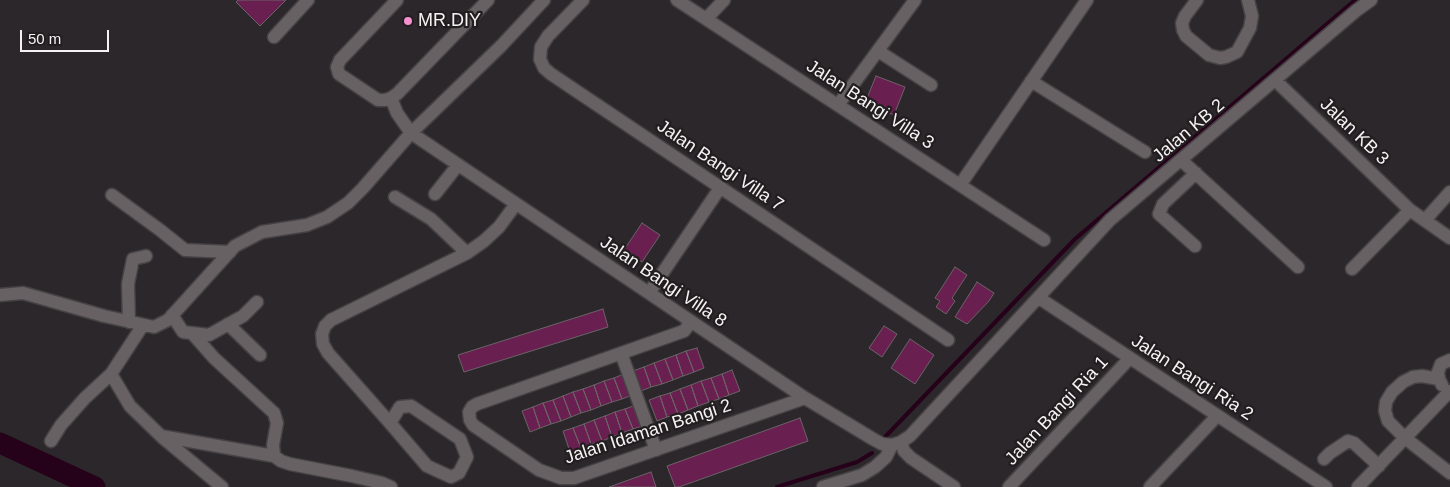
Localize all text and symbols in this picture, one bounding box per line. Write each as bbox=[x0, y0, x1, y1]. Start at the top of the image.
place label: MR.DIY bbox=[418, 10, 481, 32]
marker: MR.DIY bbox=[402, 15, 414, 27]
scale bar bbox=[22, 20, 111, 52]
text: 50 m bbox=[28, 30, 61, 47]
street label: Jalan Bangi Villa 3 bbox=[802, 56, 938, 154]
street label: Jalan KB 3 bbox=[1315, 94, 1393, 170]
street label: Jalan KB 2 bbox=[1149, 95, 1229, 167]
street label: Jalan Bangi Villa 7 bbox=[653, 116, 787, 216]
street label: Jalan Bangi Villa 8 bbox=[596, 232, 730, 332]
street label: Jalan Bangi Ria 2 bbox=[1127, 331, 1257, 425]
street label: Jalan Bangi Ria 1 bbox=[1001, 352, 1113, 470]
street label: Jalan Idaman Bangi 2 bbox=[562, 395, 734, 469]

